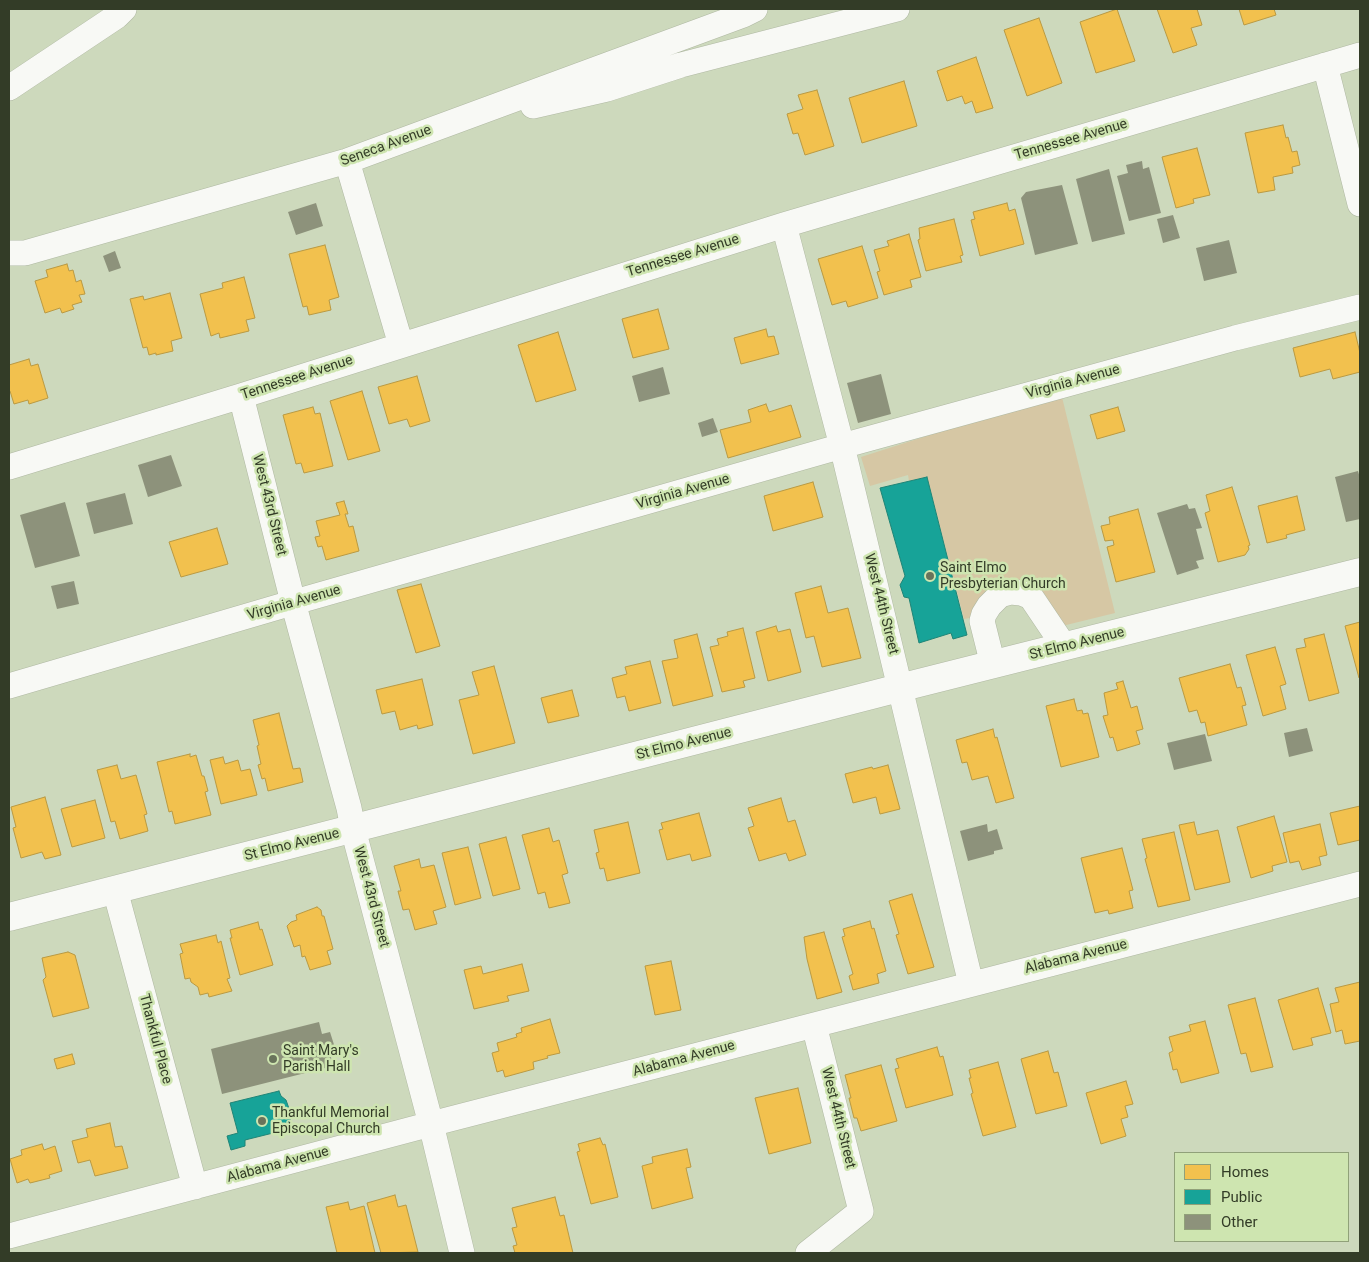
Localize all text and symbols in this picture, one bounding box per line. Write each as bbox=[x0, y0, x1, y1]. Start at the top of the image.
street label: Tennessee Avenue bbox=[1013, 116, 1129, 164]
street label: Seneca Avenue bbox=[338, 122, 434, 170]
street label: Tennessee Avenue bbox=[625, 231, 741, 281]
street label: Tennessee Avenue bbox=[239, 352, 355, 404]
street label: Virginia Avenue bbox=[1024, 361, 1122, 403]
street label: West 43rd Street bbox=[248, 453, 290, 557]
street label: Virginia Avenue bbox=[634, 471, 732, 513]
street label: West 44th Street bbox=[860, 552, 902, 656]
place label: Saint Elmo Presbyterian Church bbox=[940, 560, 1066, 592]
marker: Saint Elmo Presbyterian Church bbox=[924, 570, 936, 582]
street label: Virginia Avenue bbox=[245, 582, 343, 624]
street label: St Elmo Avenue bbox=[1028, 624, 1126, 664]
street label: St Elmo Avenue bbox=[635, 724, 733, 764]
street label: St Elmo Avenue bbox=[243, 825, 341, 865]
street label: West 43rd Street bbox=[349, 845, 393, 949]
street label: Alabama Avenue bbox=[1023, 936, 1129, 978]
street label: Thankful Place bbox=[135, 992, 175, 1086]
street label: Alabama Avenue bbox=[631, 1037, 737, 1081]
place label: Saint Mary's Parish Hall bbox=[283, 1043, 359, 1076]
marker: Saint Mary's Parish Hall bbox=[267, 1053, 279, 1065]
street label: West 44th Street bbox=[817, 1066, 859, 1170]
place label: Thankful Memorial Episcopal Church bbox=[272, 1105, 389, 1138]
marker: Thankful Memorial Episcopal Church bbox=[256, 1115, 268, 1127]
street label: Alabama Avenue bbox=[225, 1143, 331, 1187]
legend bbox=[1174, 1152, 1349, 1242]
text: Homes bbox=[1221, 1163, 1269, 1181]
text: Public bbox=[1221, 1188, 1262, 1206]
text: Other bbox=[1221, 1213, 1258, 1231]

